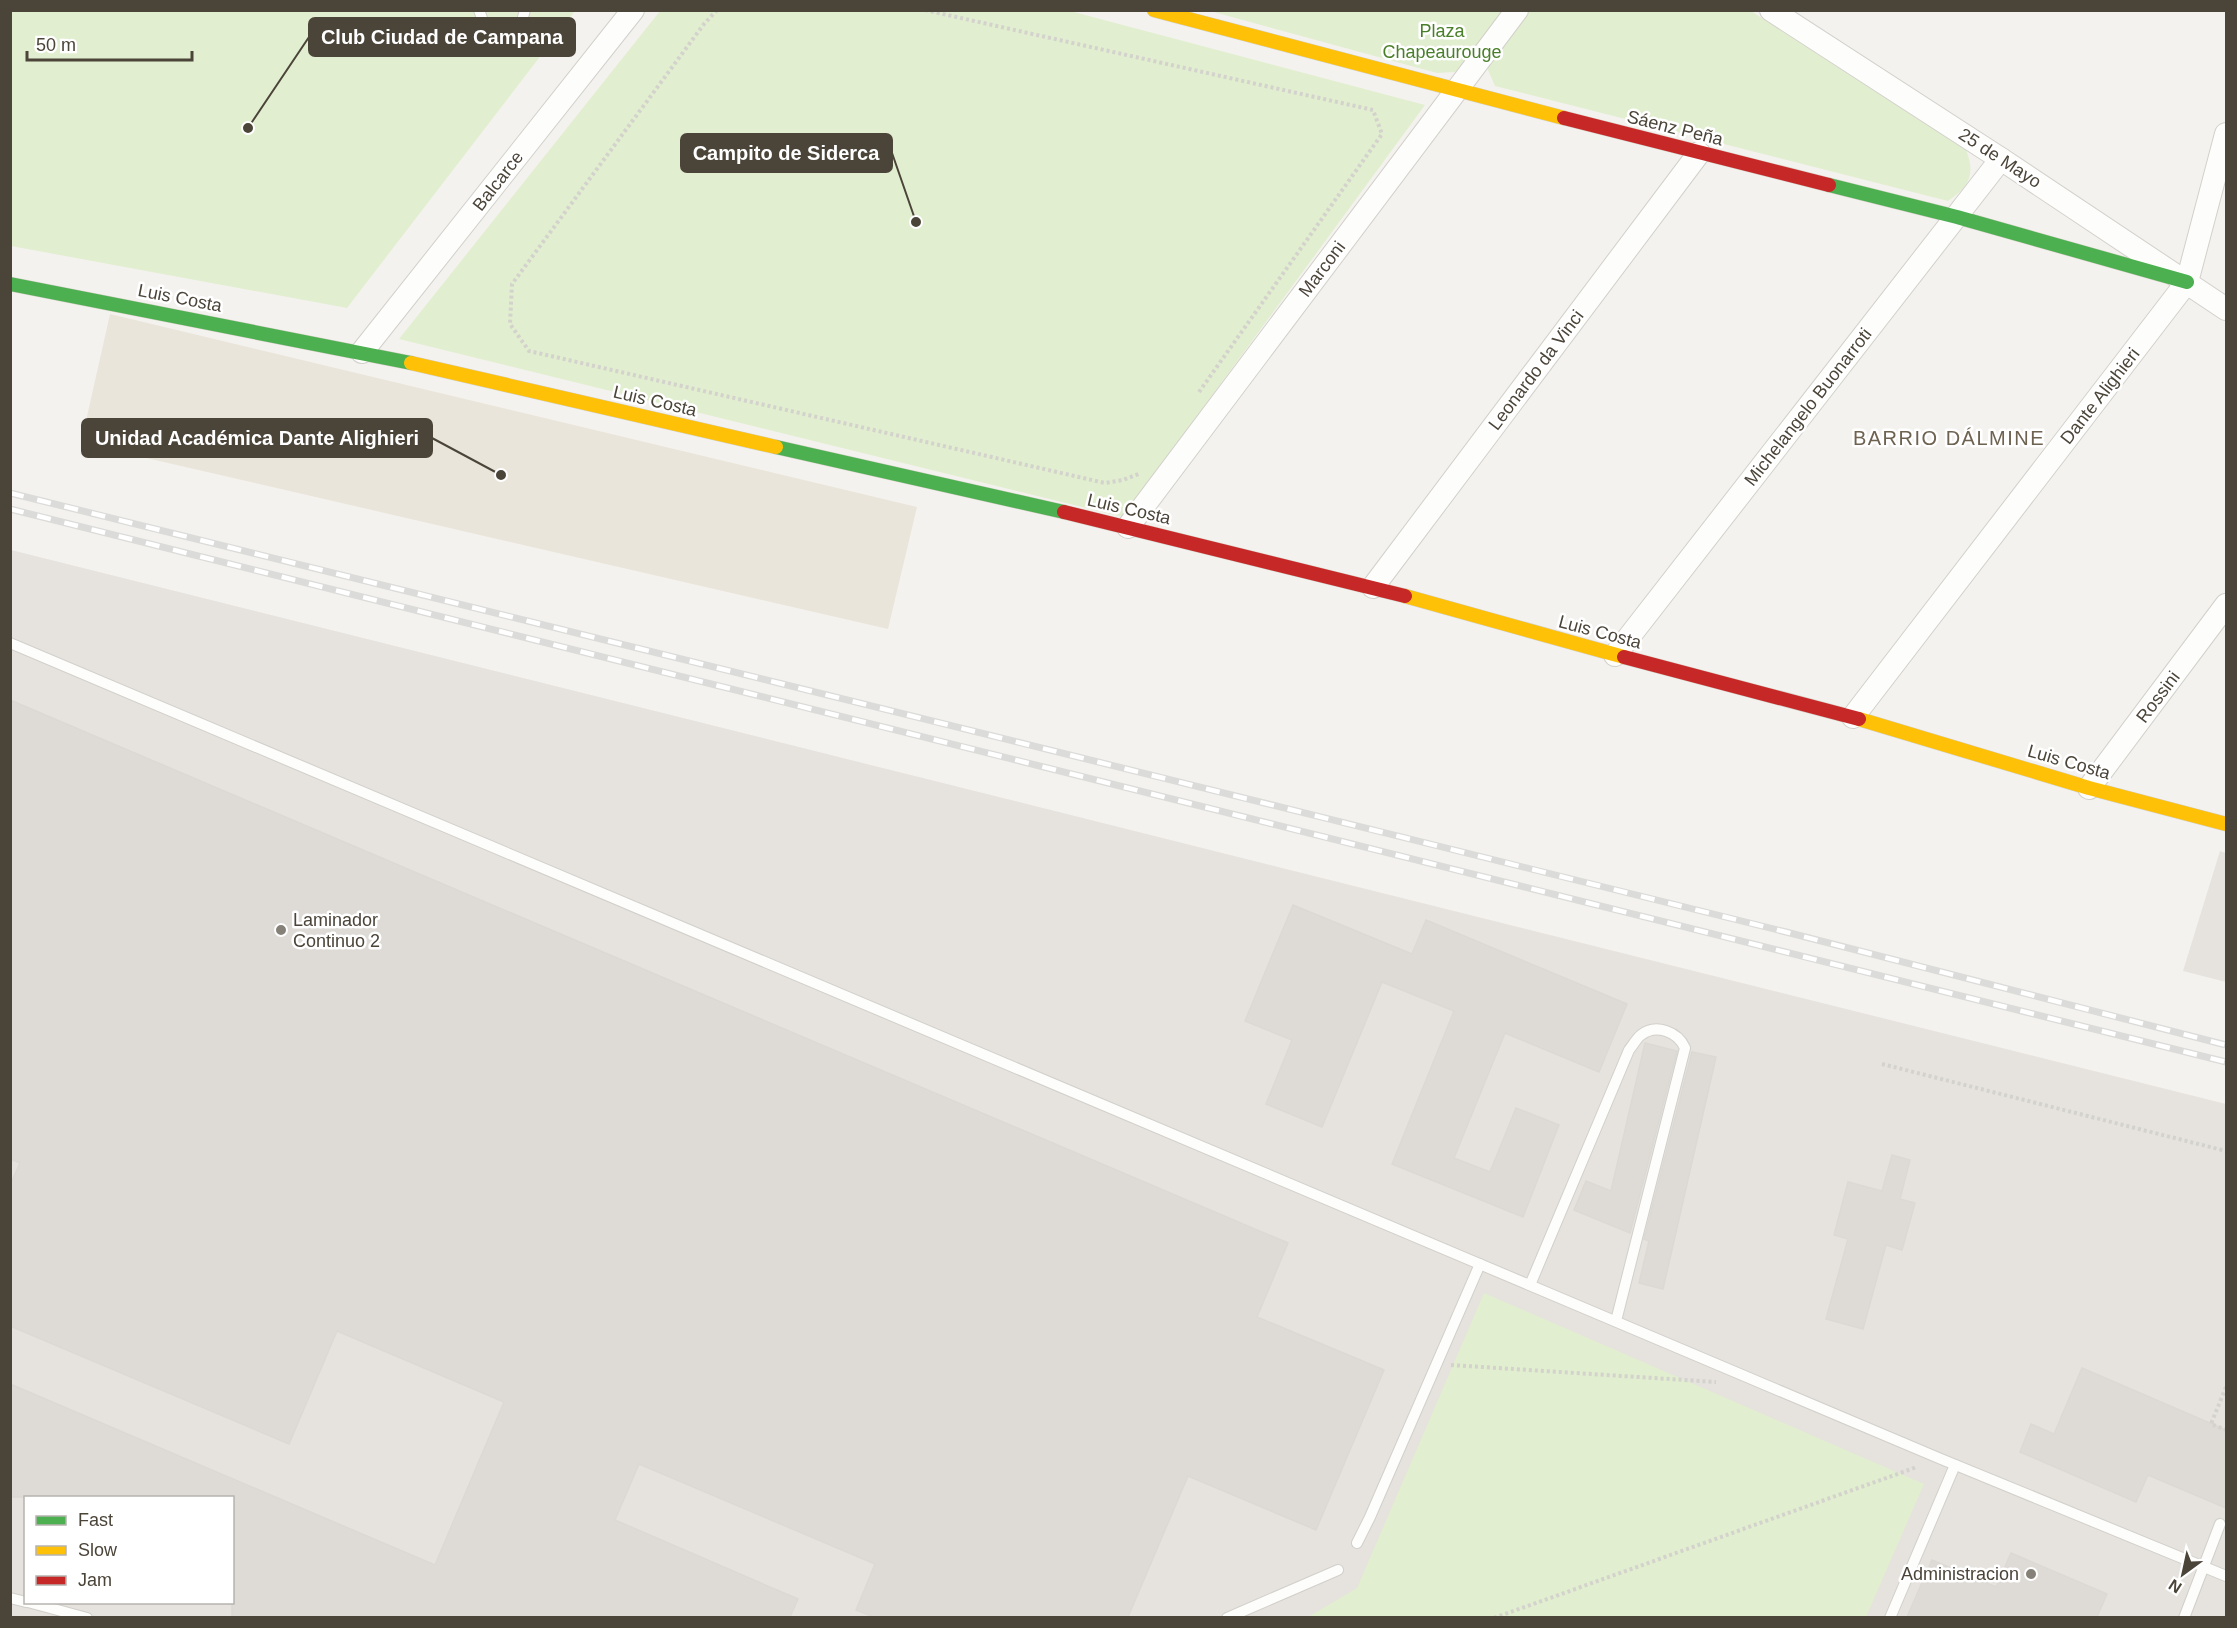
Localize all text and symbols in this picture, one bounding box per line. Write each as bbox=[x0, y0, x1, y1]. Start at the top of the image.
callout: Club Ciudad de Campana bbox=[309, 18, 575, 56]
park label: Plaza Chapeaurouge bbox=[1382, 21, 1502, 62]
scale bar bbox=[27, 24, 192, 62]
text: Club Ciudad de Campana bbox=[321, 26, 564, 48]
text: 50 m bbox=[36, 35, 76, 55]
street label: Sáenz Peña bbox=[1625, 106, 1726, 150]
street label: 25 de Mayo bbox=[1955, 124, 2045, 192]
callout: Campito de Siderca bbox=[681, 134, 892, 172]
text: Campito de Siderca bbox=[693, 142, 880, 164]
street label: Balcarce bbox=[469, 147, 527, 215]
street label: Marconi bbox=[1295, 237, 1349, 301]
street label: Luis Costa bbox=[136, 280, 225, 316]
street label: Leonardo da Vinci bbox=[1484, 306, 1588, 434]
street label: Michelangelo Buonarroti bbox=[1740, 324, 1876, 490]
street label: Dante Alighieri bbox=[2056, 344, 2144, 448]
street label: Luis Costa bbox=[611, 382, 700, 421]
callout: Unidad Académica Dante Alighieri bbox=[82, 419, 432, 457]
text: Unidad Académica Dante Alighieri bbox=[95, 427, 419, 449]
district label: BARRIO DÁLMINE bbox=[1853, 427, 2045, 449]
street label: Luis Costa bbox=[1085, 490, 1174, 529]
street label: Luis Costa bbox=[1556, 611, 1645, 653]
street label: Rossini bbox=[2132, 667, 2184, 727]
street label: Luis Costa bbox=[2025, 741, 2114, 784]
place label: Laminador Continuo 2 bbox=[293, 910, 380, 951]
marker: Laminador Continuo 2 bbox=[274, 923, 288, 937]
legend bbox=[24, 1496, 234, 1604]
text: Fast bbox=[78, 1510, 113, 1530]
text: Slow bbox=[78, 1540, 118, 1560]
north arrow bbox=[2153, 1544, 2213, 1604]
place label: Administracion bbox=[1901, 1564, 2019, 1584]
marker: Administracion bbox=[2024, 1567, 2038, 1581]
text: Jam bbox=[78, 1570, 112, 1590]
text: N bbox=[2166, 1576, 2185, 1596]

